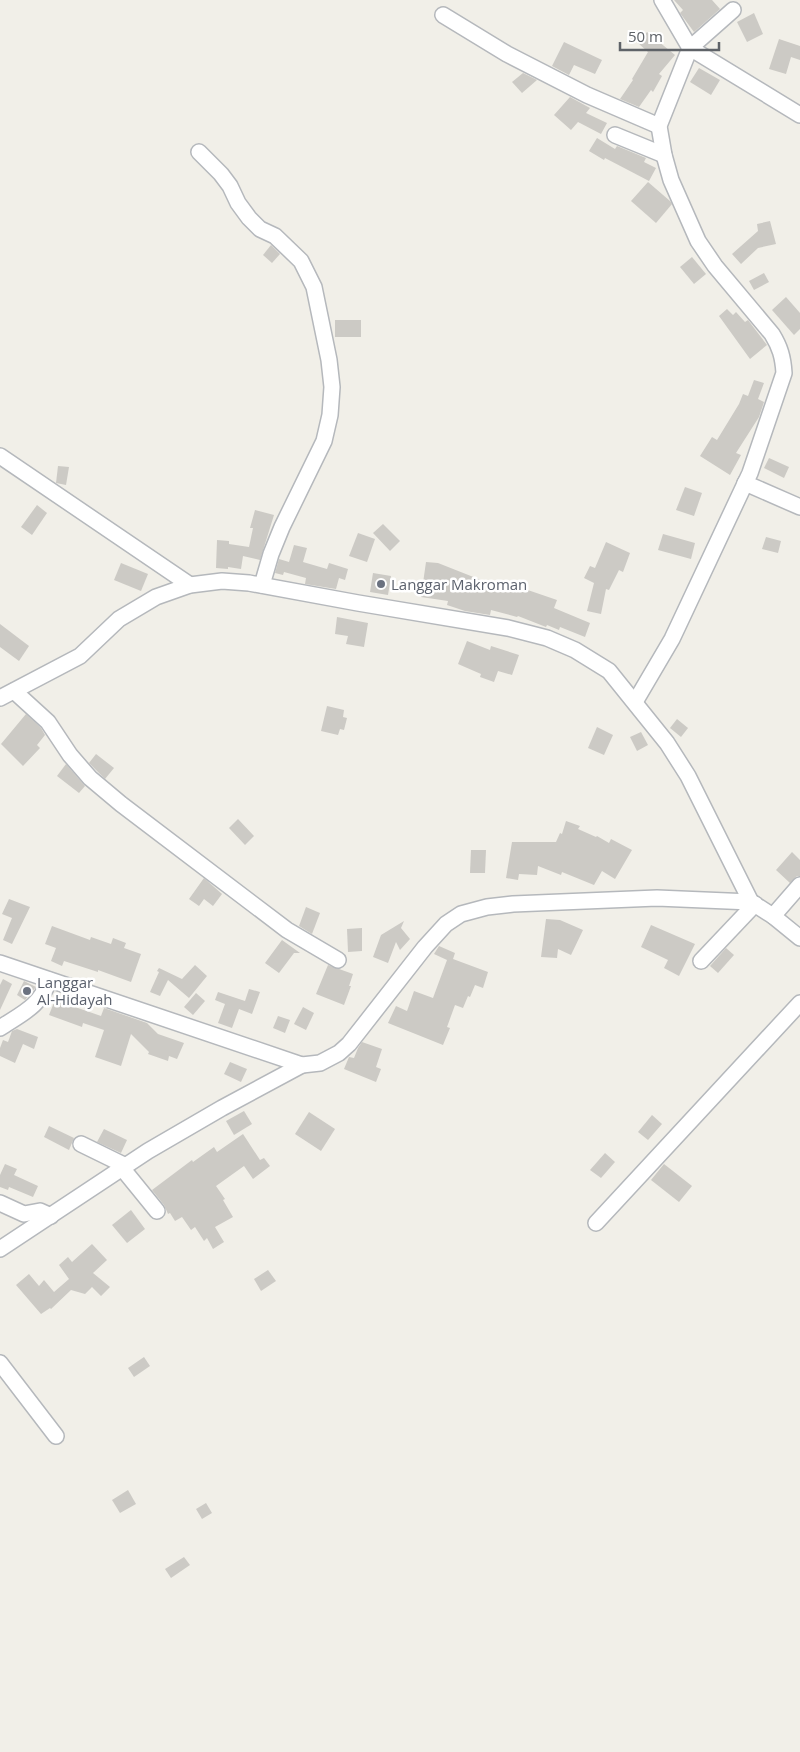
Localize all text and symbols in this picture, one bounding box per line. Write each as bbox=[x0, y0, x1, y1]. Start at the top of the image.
scale bar bbox=[620, 20, 719, 52]
text: 50 m bbox=[628, 26, 663, 46]
place label: Langgar Makroman bbox=[391, 574, 527, 594]
marker: Langgar Makroman bbox=[375, 578, 387, 590]
place label: Langgar Al-Hidayah bbox=[37, 972, 113, 1009]
marker: Langgar Al-Hidayah bbox=[21, 985, 33, 997]

